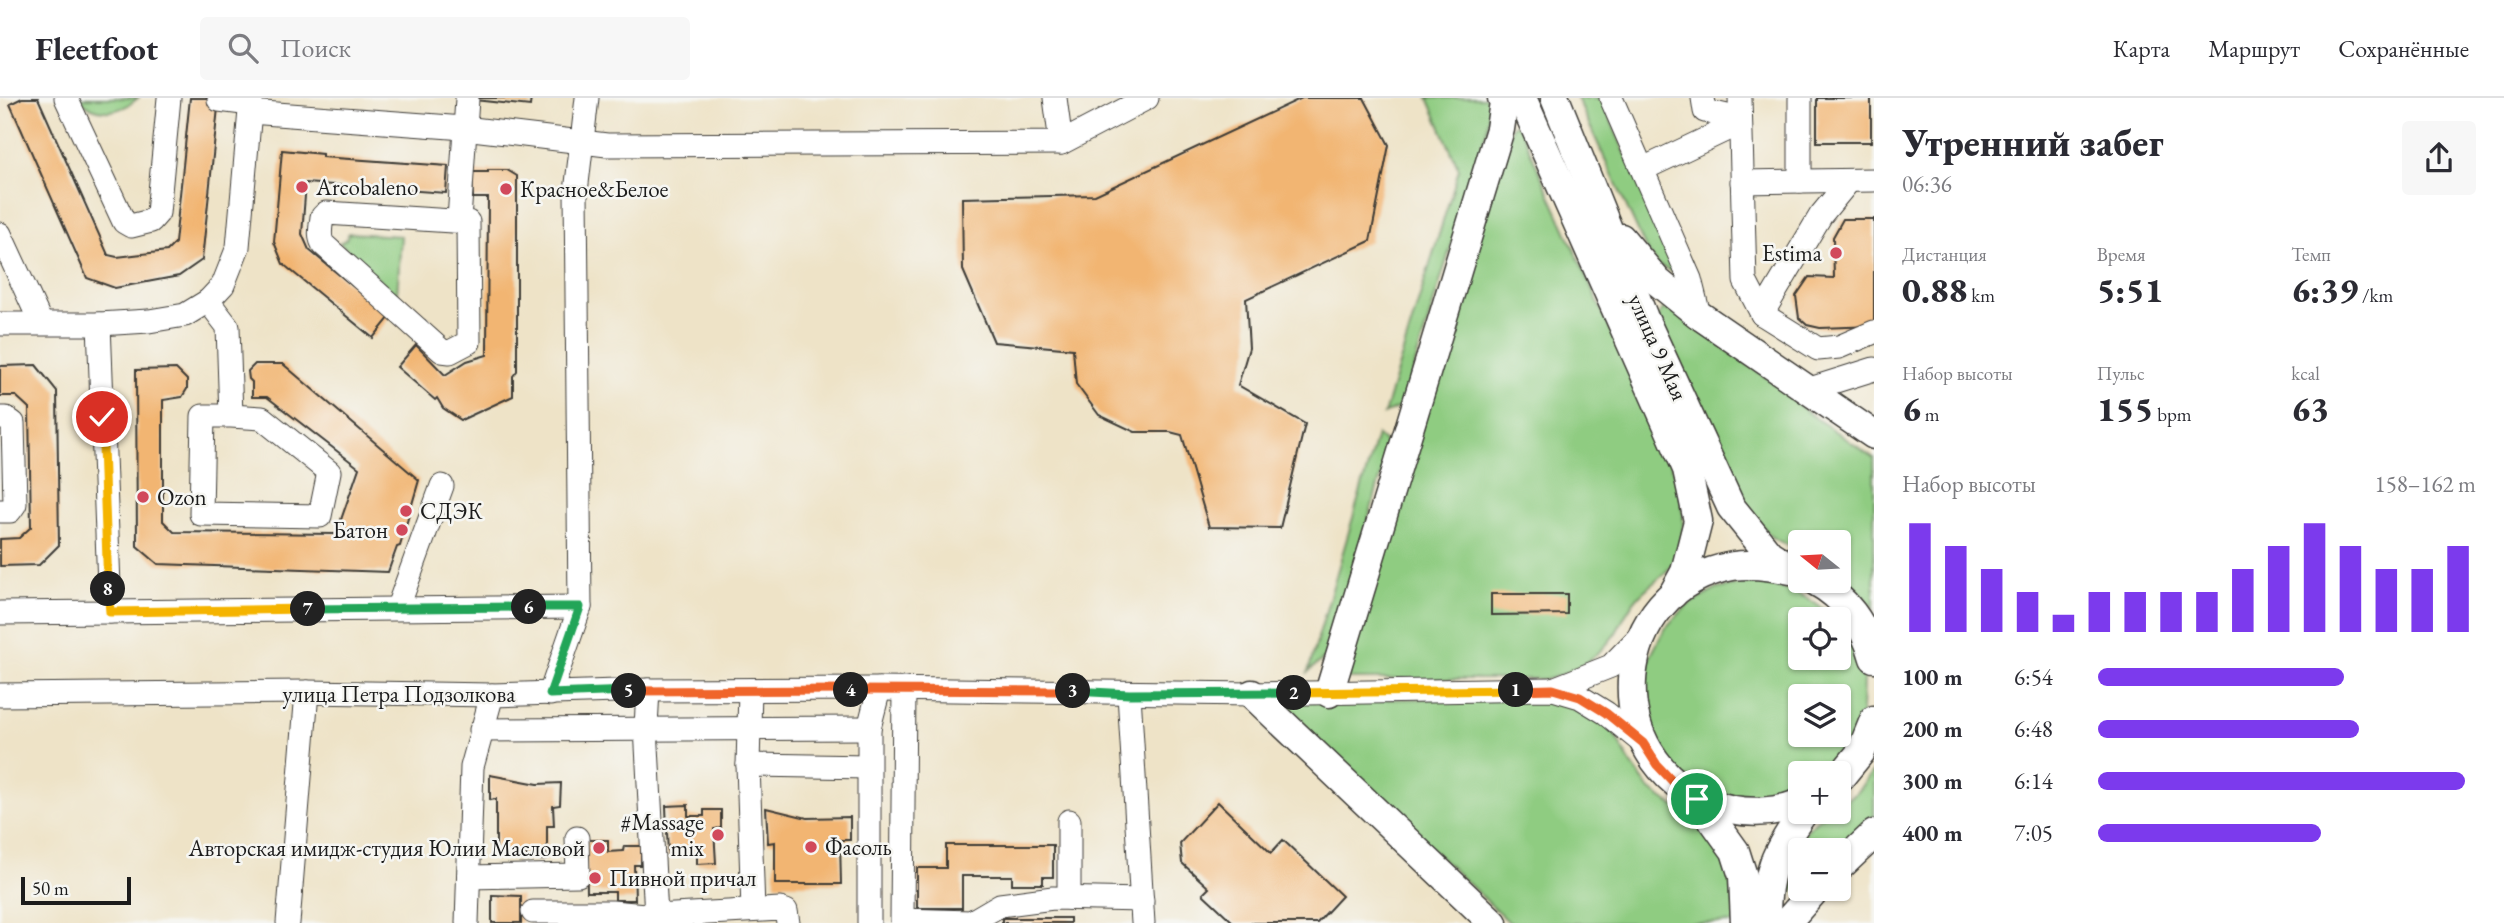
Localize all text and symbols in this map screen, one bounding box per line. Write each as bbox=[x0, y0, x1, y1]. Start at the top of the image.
search box bbox=[200, 17, 690, 80]
text: Fleetfoot bbox=[35, 27, 158, 70]
icon: search bbox=[224, 29, 262, 67]
text: Поиск bbox=[280, 31, 351, 65]
text: Карта bbox=[2113, 33, 2170, 64]
text: Маршрут bbox=[2208, 33, 2300, 64]
text: Сохранённые bbox=[2338, 33, 2469, 64]
text: Утренний забег bbox=[1902, 118, 2164, 167]
button: share bbox=[2402, 121, 2476, 195]
text: 06:36 bbox=[1902, 169, 1952, 199]
place label: Arcobaleno bbox=[315, 172, 418, 202]
place label: Красное&Белое bbox=[520, 174, 669, 204]
marker: Arcobaleno bbox=[294, 179, 310, 195]
marker: Красное&Белое bbox=[498, 181, 514, 197]
place label: Estima bbox=[1762, 238, 1823, 268]
text: Дистанция bbox=[1902, 242, 1987, 267]
text: Время bbox=[2097, 242, 2145, 267]
text: Темп bbox=[2291, 242, 2331, 267]
marker: Estima bbox=[1828, 245, 1844, 261]
text: 0.88 bbox=[1902, 267, 1968, 312]
text: 5:51 bbox=[2097, 267, 2163, 312]
text: 6:39 bbox=[2291, 267, 2358, 312]
text: km bbox=[1968, 283, 1995, 308]
text: /km bbox=[2358, 283, 2393, 308]
street label: улица 9 Мая bbox=[1621, 289, 1695, 405]
text: Набор высоты bbox=[1902, 361, 2013, 386]
text: Пульс bbox=[2097, 361, 2145, 386]
text: kcal bbox=[2291, 361, 2320, 386]
text: 6 bbox=[1902, 386, 1921, 431]
text: 155 bbox=[2097, 386, 2153, 431]
text: 63 bbox=[2291, 386, 2329, 431]
pin bbox=[72, 387, 132, 447]
icon: check bbox=[83, 398, 121, 436]
text: m bbox=[1921, 402, 1940, 427]
text: bpm bbox=[2153, 402, 2192, 427]
text: Набор высоты bbox=[1902, 469, 2036, 499]
text: 158–162 m bbox=[2375, 469, 2476, 499]
place label: Ozon bbox=[157, 482, 207, 512]
marker: Ozon bbox=[135, 489, 151, 505]
place label: СДЭК bbox=[420, 496, 484, 526]
marker: СДЭК bbox=[398, 503, 414, 519]
place label: Батон bbox=[333, 515, 388, 545]
marker: Батон bbox=[394, 522, 410, 538]
north arrow bbox=[1788, 530, 1852, 593]
map controls bbox=[1788, 530, 1851, 901]
pin: 8 bbox=[90, 572, 126, 606]
text: 8 bbox=[102, 576, 113, 601]
pin: 6 bbox=[512, 589, 546, 624]
pin: 7 bbox=[290, 592, 326, 626]
text: 6 bbox=[523, 594, 534, 619]
text: 7 bbox=[302, 596, 313, 621]
button: locate bbox=[1788, 607, 1851, 670]
text: 100 m bbox=[1902, 662, 1963, 692]
text: 6:54 bbox=[2014, 662, 2053, 692]
pin: 4 bbox=[834, 672, 868, 708]
pin: 1 bbox=[1498, 672, 1534, 708]
pin: 5 bbox=[612, 674, 646, 708]
pin: 3 bbox=[1056, 674, 1090, 708]
pin: 2 bbox=[1276, 676, 1312, 710]
text: 4 bbox=[845, 677, 856, 702]
text: 1 bbox=[1510, 677, 1521, 702]
text: 5 bbox=[623, 678, 634, 703]
text: 3 bbox=[1067, 678, 1078, 703]
street label: улица Петра Подзолкова bbox=[283, 679, 516, 709]
text: 2 bbox=[1288, 680, 1299, 705]
button: layers bbox=[1788, 684, 1851, 747]
text: 200 m bbox=[1902, 714, 1963, 744]
text: 6:48 bbox=[2014, 714, 2053, 744]
button: + bbox=[1788, 761, 1851, 824]
text: 300 m bbox=[1902, 766, 1963, 796]
text: 6:14 bbox=[2014, 766, 2053, 796]
pin bbox=[1667, 769, 1727, 829]
icon: arrive bbox=[1678, 780, 1716, 818]
place label: #Massage mix bbox=[621, 807, 704, 863]
text: 400 m bbox=[1902, 818, 1963, 848]
text: 7:05 bbox=[2014, 818, 2053, 848]
marker: #Massage mix bbox=[710, 827, 726, 843]
place label: Фасоль bbox=[825, 832, 892, 862]
place label: Авторская имидж-студия Юлии Масловой bbox=[188, 833, 585, 863]
button: − bbox=[1788, 838, 1851, 901]
marker: Фасоль bbox=[803, 839, 819, 855]
marker: Авторская имидж-студия Юлии Масловой bbox=[591, 840, 607, 856]
place label: Пивной причал bbox=[609, 863, 756, 893]
marker: Пивной причал bbox=[587, 870, 603, 886]
scale bar bbox=[21, 874, 131, 906]
text: 50 m bbox=[32, 876, 69, 901]

